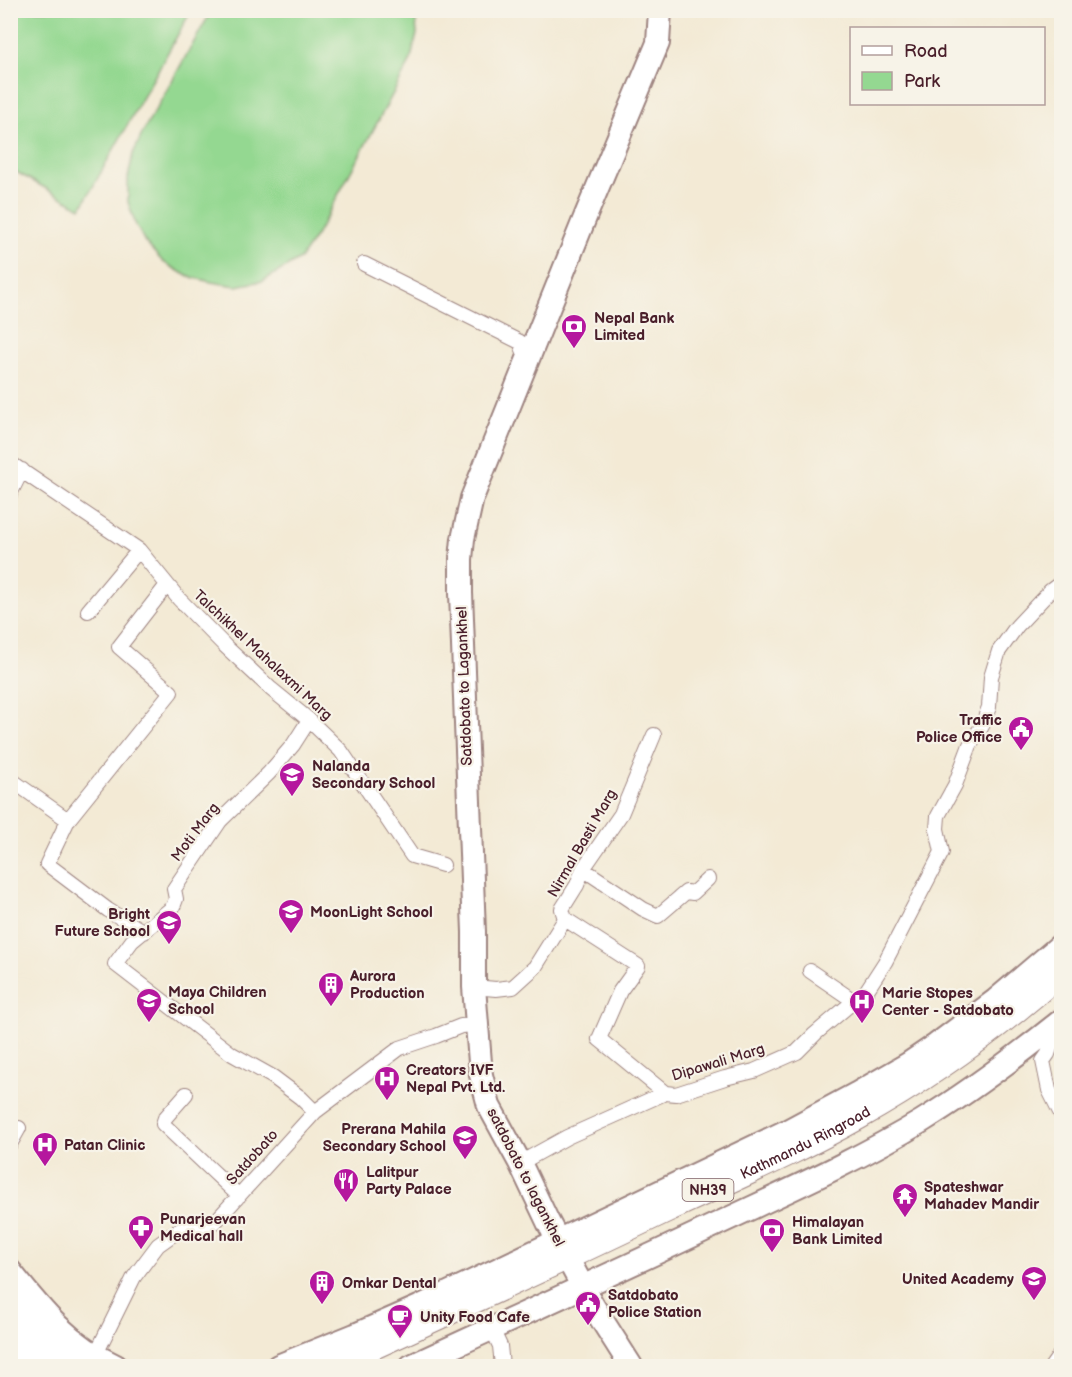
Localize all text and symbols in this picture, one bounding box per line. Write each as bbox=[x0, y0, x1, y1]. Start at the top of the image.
legend bbox=[850, 27, 1045, 105]
text: Road bbox=[904, 41, 948, 62]
text: Park bbox=[904, 71, 940, 92]
place label: Nepal Bank Limited bbox=[594, 309, 674, 345]
bank icon: Nepal Bank Limited bbox=[559, 312, 589, 350]
street label: Talchikhel Mahalaxmi Marg bbox=[189, 586, 336, 725]
street label: Satdobato to Lagankhel bbox=[452, 606, 477, 766]
place label: Traffic Police Office bbox=[916, 711, 1002, 747]
public building icon: Traffic Police Office bbox=[1006, 714, 1036, 752]
place label: Nalanda Secondary School bbox=[312, 757, 435, 793]
school or university icon: Nalanda Secondary School bbox=[277, 760, 307, 798]
street label: Nirmal Basti Marg bbox=[544, 786, 621, 901]
street label: Moti Marg bbox=[167, 799, 224, 865]
school or university icon: MoonLight School bbox=[276, 897, 306, 935]
place label: MoonLight School bbox=[310, 903, 433, 922]
place label: Bright Future School bbox=[54, 905, 150, 941]
school or university icon: Bright Future School bbox=[154, 908, 184, 946]
place label: Aurora Production bbox=[349, 967, 425, 1003]
building icon: Aurora Production bbox=[316, 970, 346, 1008]
place label: Maya Children School bbox=[168, 983, 267, 1019]
place label: Marie Stopes Center - Satdobato bbox=[882, 984, 1014, 1020]
school or university icon: Maya Children School bbox=[134, 986, 164, 1024]
hospital icon: Marie Stopes Center - Satdobato bbox=[847, 987, 877, 1025]
street label: Dipawali Marg bbox=[669, 1039, 767, 1086]
place label: Creators IVF Nepal Pvt. Ltd. bbox=[406, 1061, 505, 1097]
hospital icon: Creators IVF Nepal Pvt. Ltd. bbox=[372, 1064, 402, 1102]
street label: Kathmandu Ringroad bbox=[737, 1102, 874, 1184]
street label: satdobato to lagankhel bbox=[482, 1105, 569, 1250]
place label: Prerana Mahila Secondary School bbox=[323, 1120, 446, 1156]
school or university icon: Prerana Mahila Secondary School bbox=[450, 1123, 480, 1161]
street label: Satdobato bbox=[222, 1126, 282, 1189]
hospital icon: Patan Clinic bbox=[30, 1130, 60, 1168]
place label: Patan Clinic bbox=[64, 1136, 145, 1155]
place label: Lalitpur Party Palace bbox=[366, 1163, 452, 1199]
restaurant icon: Lalitpur Party Palace bbox=[331, 1166, 361, 1204]
place label: Spateshwar Mahadev Mandir bbox=[924, 1178, 1040, 1214]
road number: NH39 bbox=[682, 1179, 734, 1201]
temple icon: Spateshwar Mahadev Mandir bbox=[890, 1181, 920, 1219]
place label: Punarjeevan Medical hall bbox=[160, 1210, 246, 1246]
pharmacy icon: Punarjeevan Medical hall bbox=[126, 1213, 156, 1251]
place label: Himalayan Bank Limited bbox=[792, 1213, 882, 1249]
bank icon: Himalayan Bank Limited bbox=[757, 1216, 787, 1254]
school or university icon: United Academy bbox=[1019, 1264, 1049, 1302]
building icon: Omkar Dental bbox=[307, 1268, 337, 1306]
place label: United Academy bbox=[902, 1270, 1014, 1289]
place label: Omkar Dental bbox=[342, 1274, 437, 1293]
place label: Satdobato Police Station bbox=[608, 1286, 702, 1322]
public building icon: Satdobato Police Station bbox=[573, 1289, 603, 1327]
cafe icon: Unity Food Cafe bbox=[385, 1302, 415, 1340]
place label: Unity Food Cafe bbox=[420, 1308, 530, 1327]

